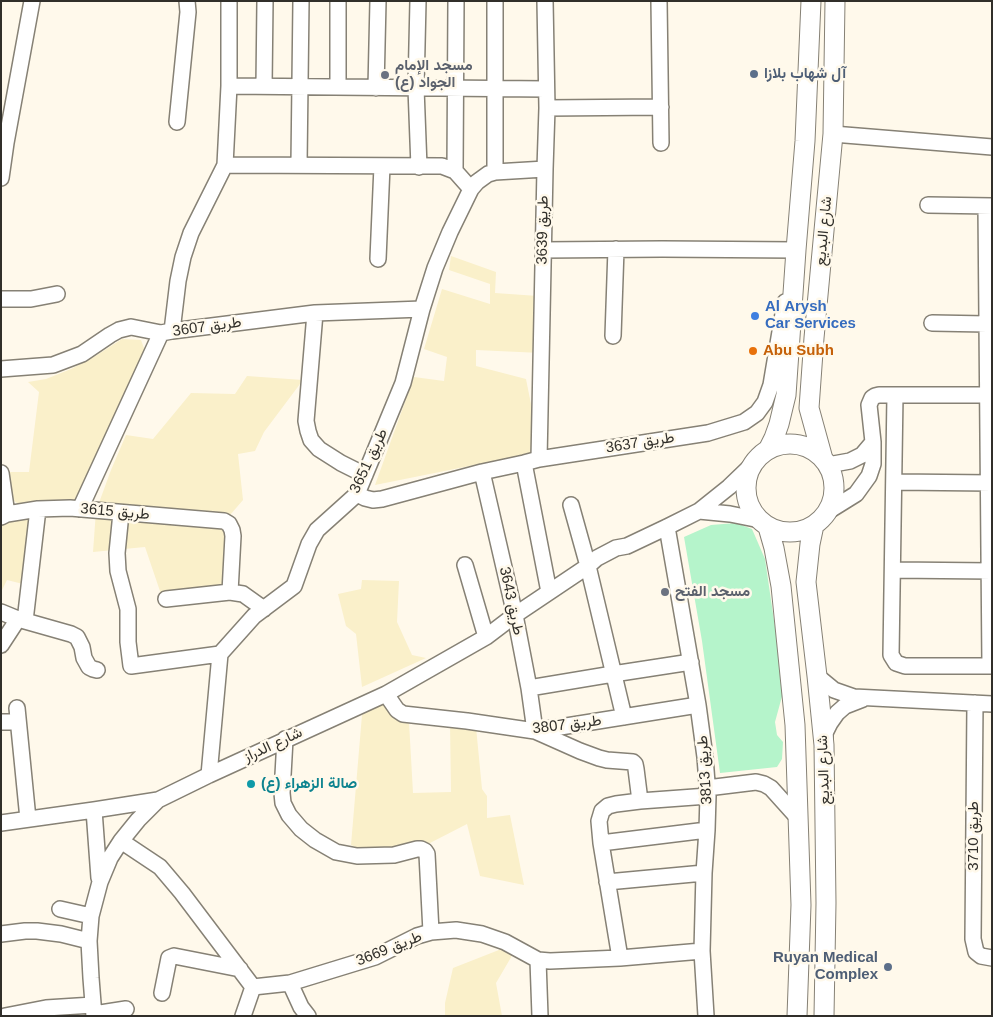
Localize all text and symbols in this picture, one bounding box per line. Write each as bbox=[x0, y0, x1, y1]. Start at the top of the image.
place label: مسجد الإمام الجواد (ع) bbox=[395, 57, 473, 92]
place label: آل شهاب بلازا bbox=[764, 65, 846, 83]
marker: آل شهاب بلازا bbox=[748, 68, 760, 80]
marker: مسجد الإمام الجواد (ع) bbox=[379, 69, 391, 81]
street label: طريق 3639 bbox=[533, 195, 553, 265]
street label: شارع البديع bbox=[812, 195, 836, 267]
place label: Al Arysh Car Services bbox=[765, 298, 856, 333]
marker: Al Arysh Car Services bbox=[749, 310, 761, 322]
street label: طريق 3607 bbox=[171, 313, 243, 341]
place label: Abu Subh bbox=[763, 342, 834, 360]
marker: Abu Subh bbox=[747, 345, 759, 357]
street label: طريق 3651 bbox=[346, 426, 392, 496]
street label: طريق 3637 bbox=[604, 429, 676, 457]
street label: طريق 3615 bbox=[80, 500, 150, 524]
street label: طريق 3643 bbox=[495, 565, 527, 637]
place label: مسجد الفتح bbox=[675, 583, 750, 601]
marker: مسجد الفتح bbox=[659, 586, 671, 598]
street label: طريق 3807 bbox=[531, 712, 603, 738]
street label: شارع الدراز bbox=[241, 724, 305, 766]
street label: طريق 3813 bbox=[694, 735, 716, 805]
street label: شارع البديع bbox=[814, 735, 834, 805]
place label: (ع) صالة الزهراء bbox=[261, 775, 357, 793]
marker: (ع) صالة الزهراء bbox=[245, 778, 257, 790]
street label: طريق 3710 bbox=[965, 801, 983, 871]
street label: طريق 3669 bbox=[353, 928, 425, 970]
place label: Ruyan Medical Complex bbox=[773, 949, 878, 984]
marker: Ruyan Medical Complex bbox=[882, 961, 894, 973]

